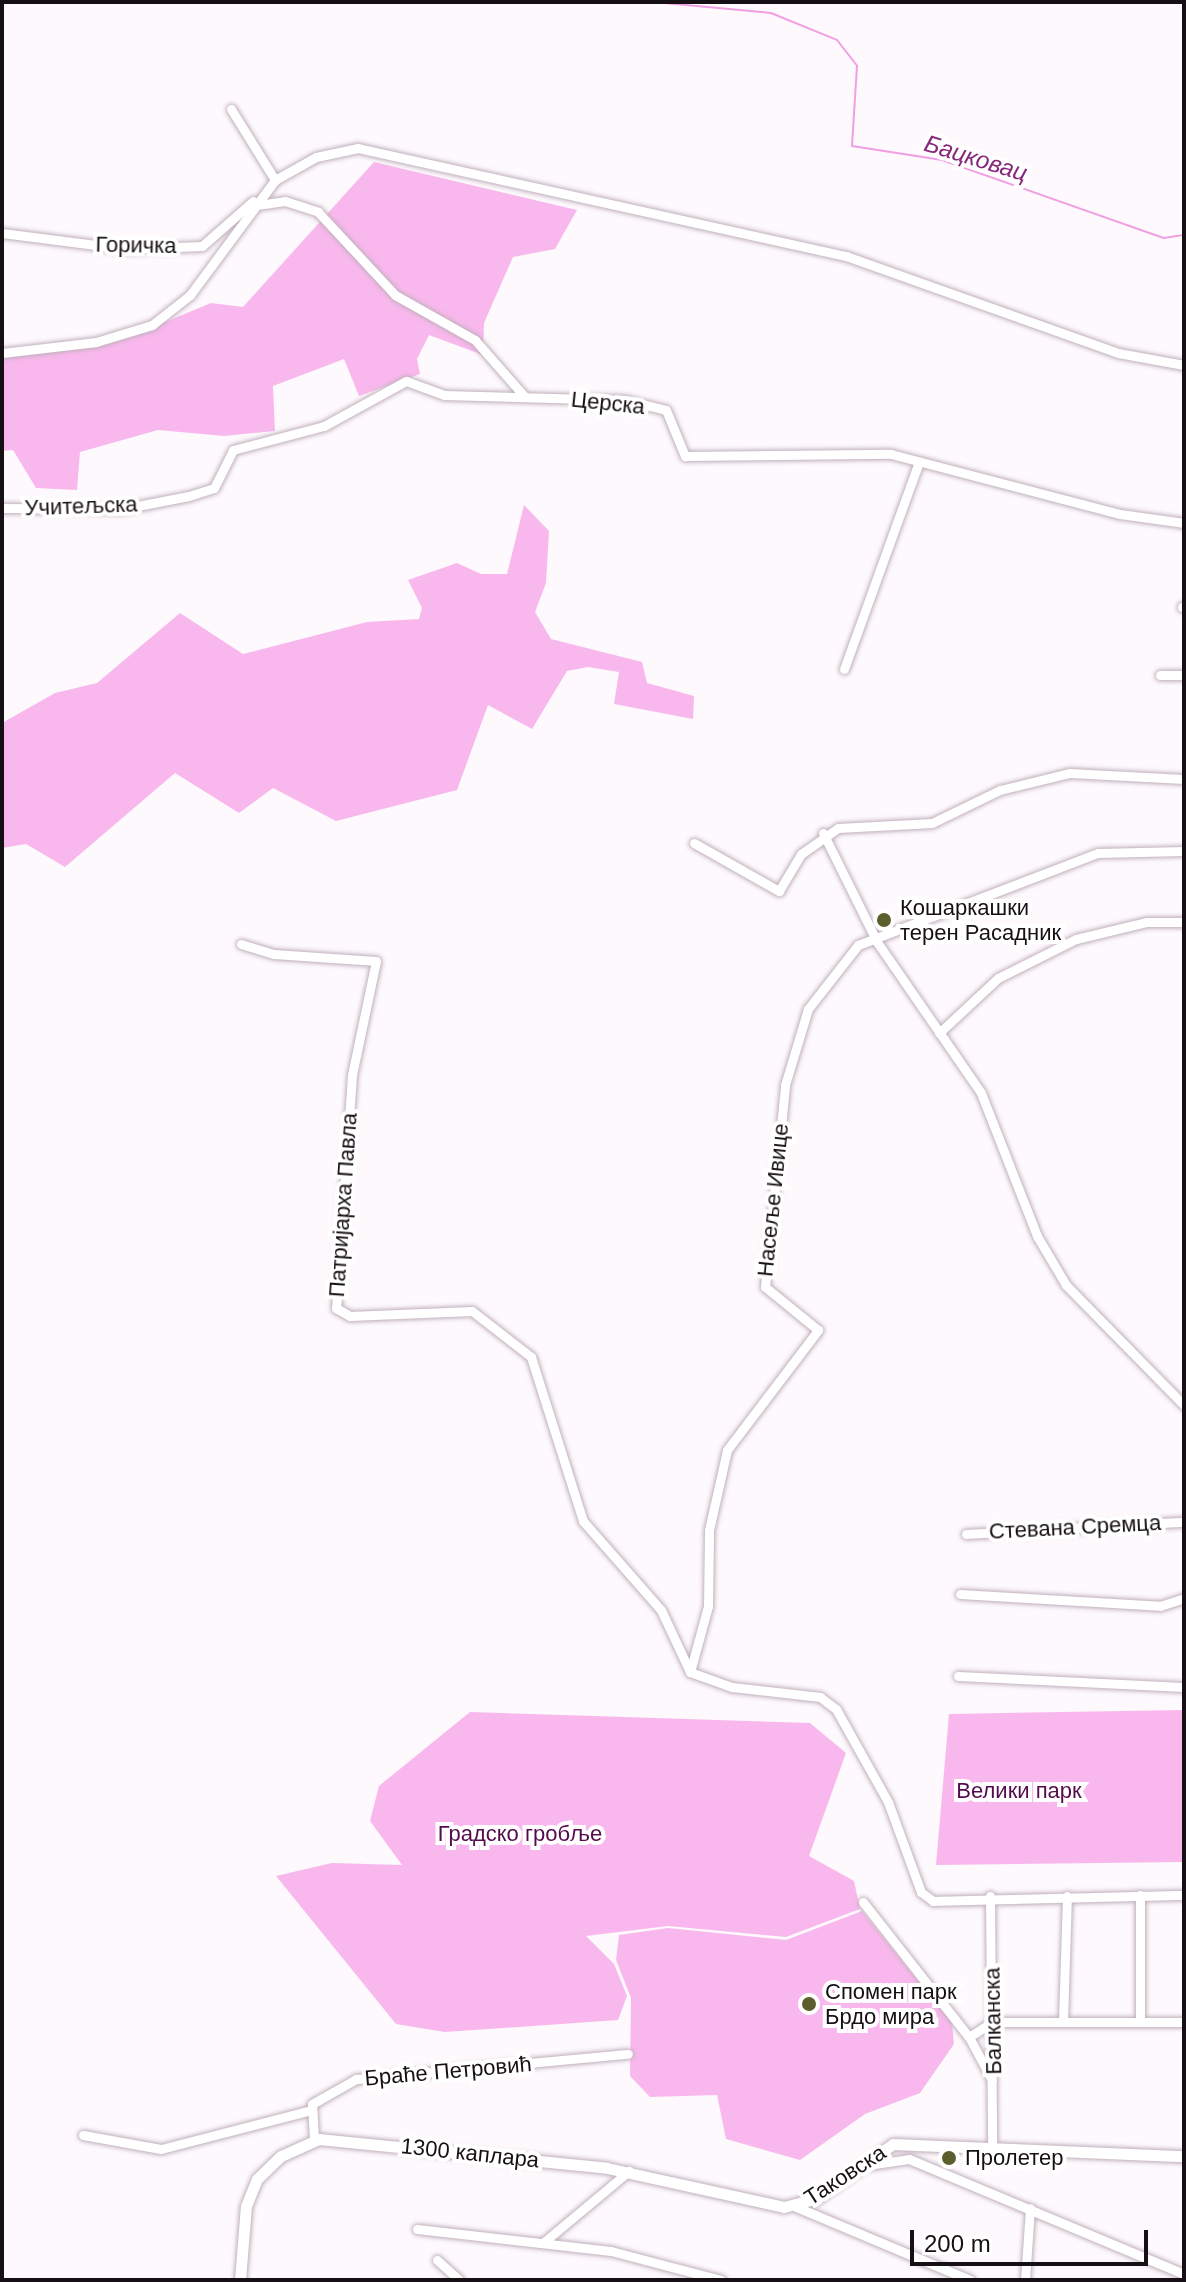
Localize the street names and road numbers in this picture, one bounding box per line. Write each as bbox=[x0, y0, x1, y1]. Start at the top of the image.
street label: Горичка bbox=[95, 231, 177, 259]
street label: Церска bbox=[570, 386, 646, 420]
street label: Учитељска bbox=[24, 491, 138, 521]
street label: Патријарха Павла bbox=[323, 1112, 363, 1298]
street label: Насеље Ивице bbox=[752, 1122, 794, 1278]
street label: Стевана Сремца bbox=[988, 1509, 1162, 1545]
street label: Балканска bbox=[979, 1967, 1007, 2075]
street label: Браће Петровић bbox=[363, 2051, 533, 2091]
street label: 1300 каплара bbox=[400, 2133, 540, 2173]
street label: Таковска bbox=[799, 2139, 891, 2211]

